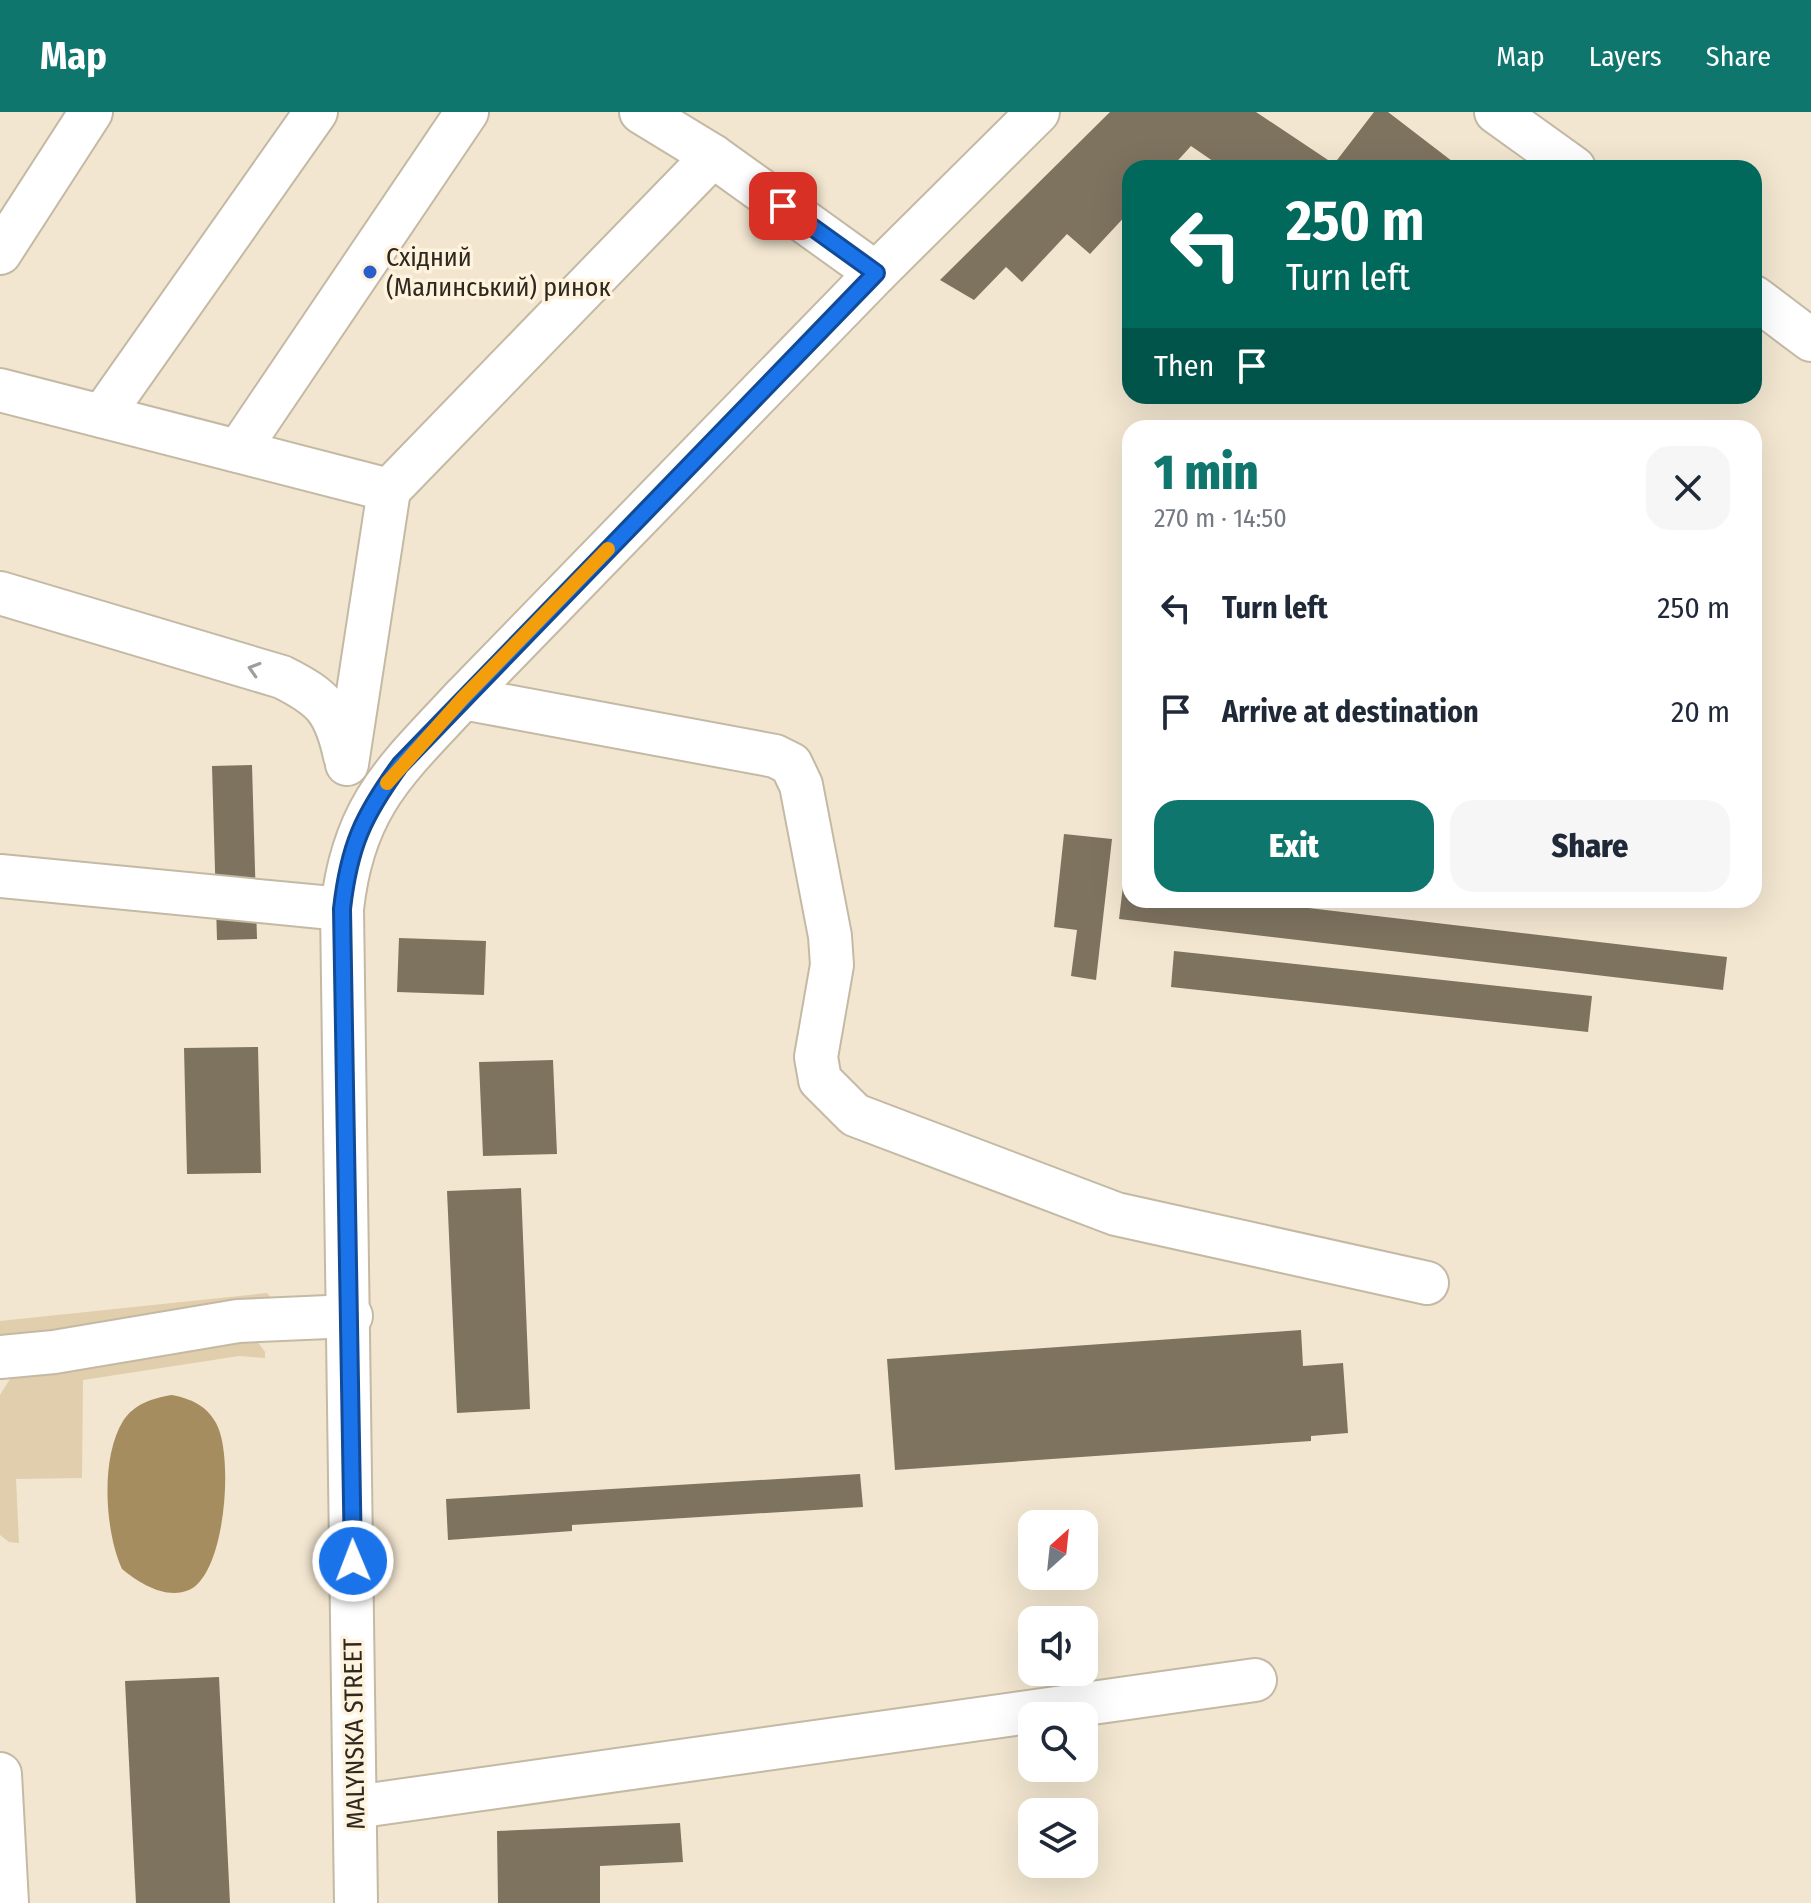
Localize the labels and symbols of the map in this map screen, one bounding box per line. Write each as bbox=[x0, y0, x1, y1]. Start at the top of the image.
pin bbox=[749, 172, 817, 240]
place label: Східний (Малинський) ринок bbox=[386, 242, 611, 303]
marker: Східний (Малинський) ринок bbox=[361, 263, 379, 281]
one-way arrow bbox=[248, 662, 262, 678]
north arrow bbox=[1018, 1510, 1098, 1590]
position arrow bbox=[311, 1519, 395, 1603]
street label: MALYNSKA STREET bbox=[337, 1638, 372, 1830]

